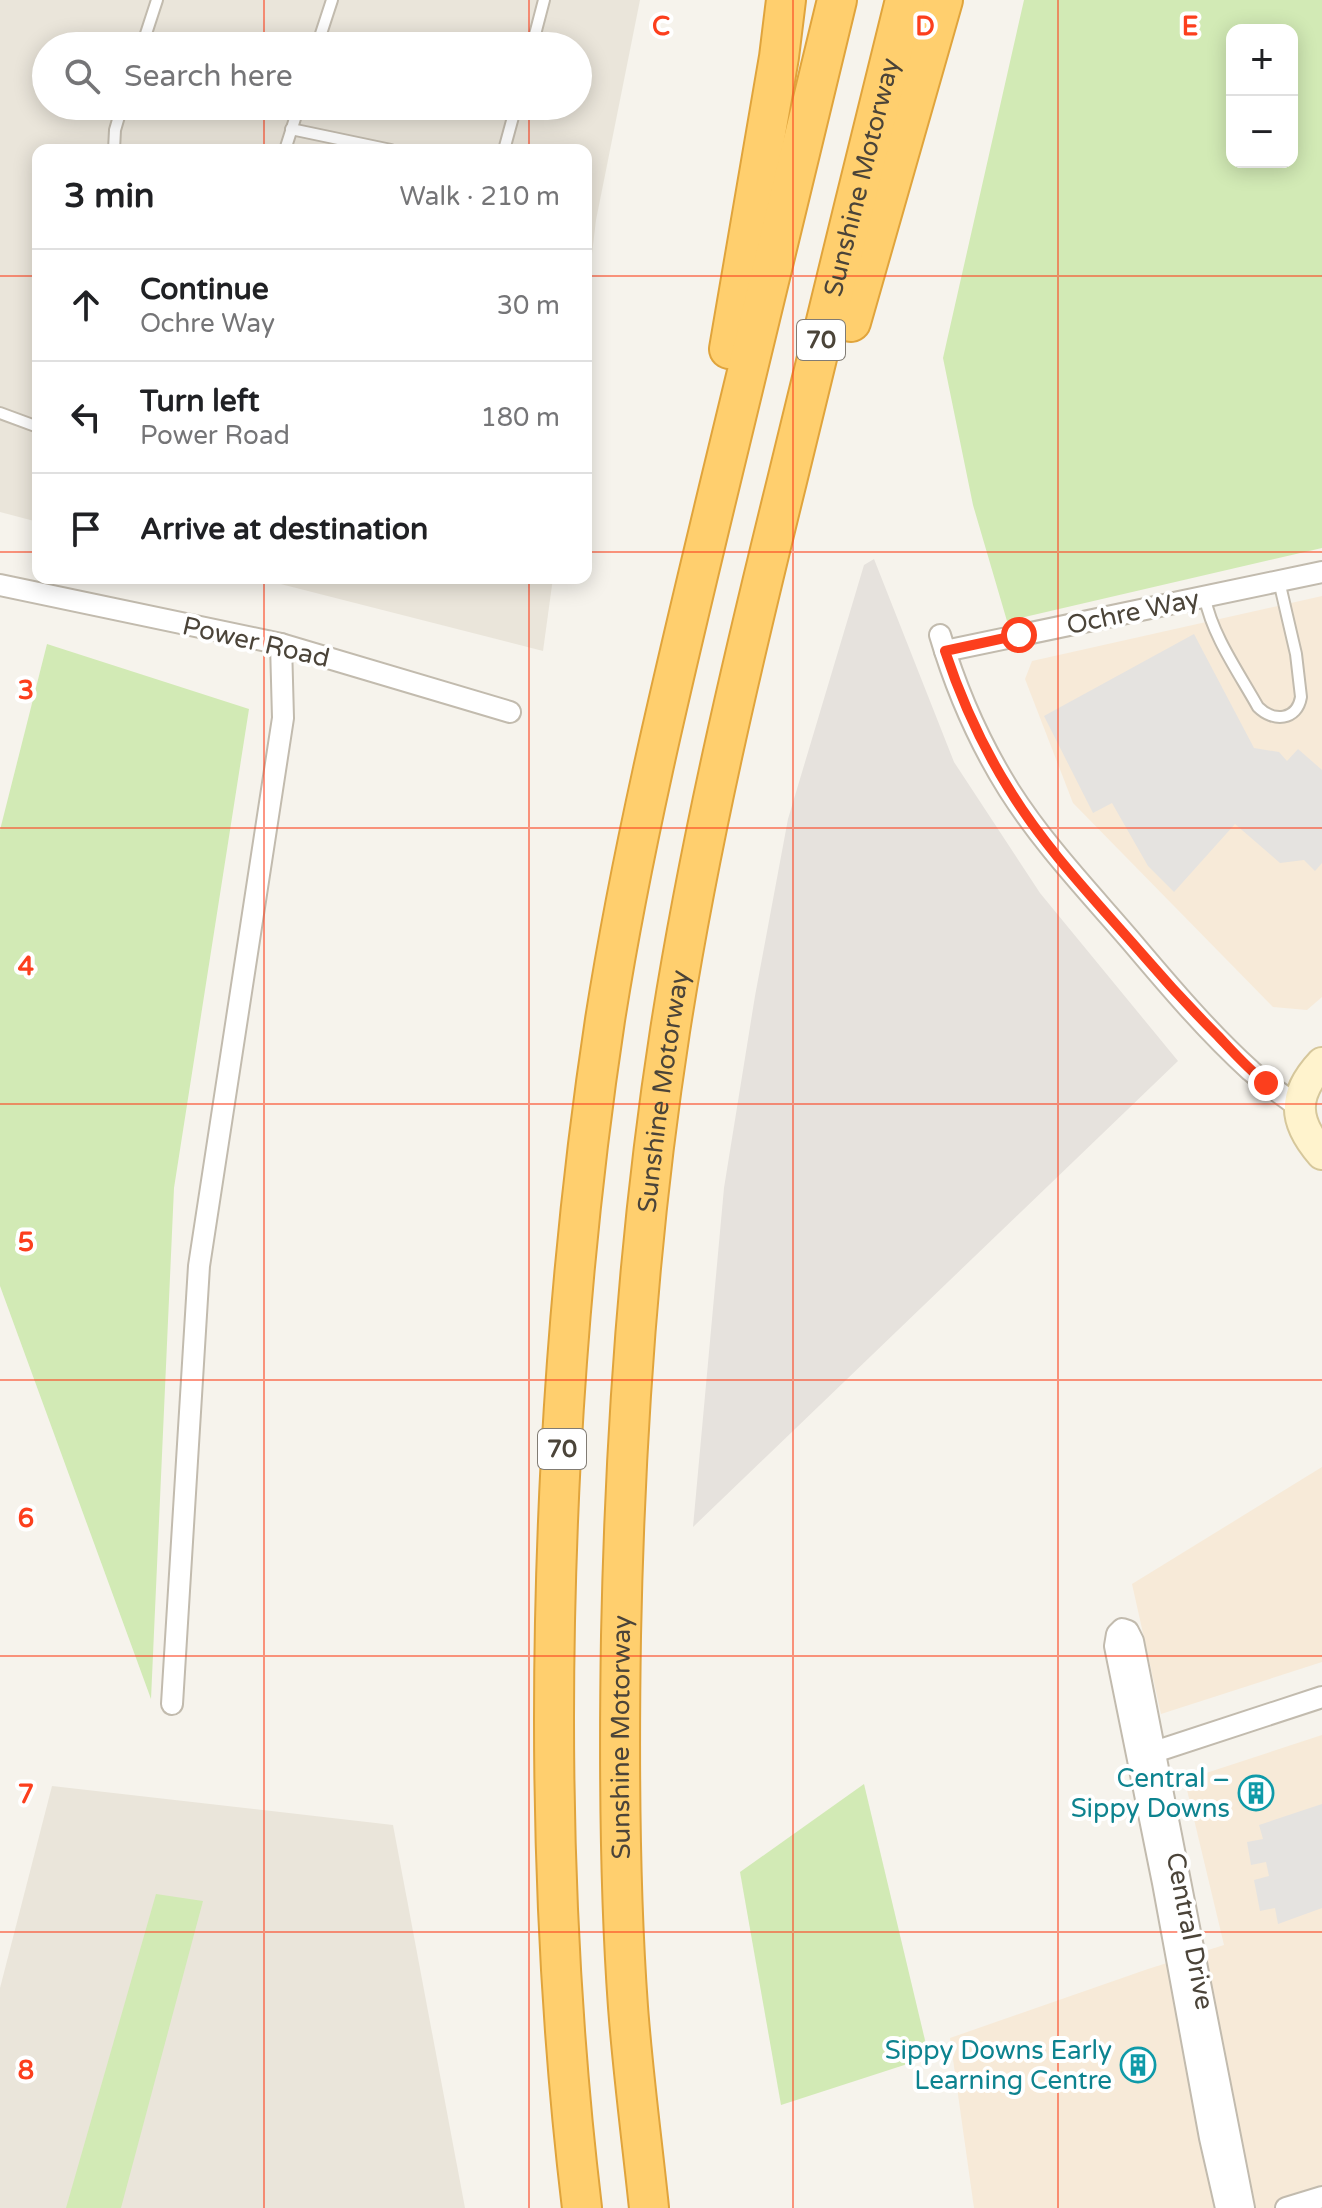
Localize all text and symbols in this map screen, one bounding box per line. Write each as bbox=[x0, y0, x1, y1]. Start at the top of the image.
text: C bbox=[652, 11, 670, 42]
text: D bbox=[915, 11, 935, 42]
text: E bbox=[1182, 11, 1198, 42]
map controls bbox=[1226, 24, 1298, 168]
button: + bbox=[1226, 24, 1298, 96]
search box bbox=[32, 32, 592, 120]
icon: search bbox=[60, 54, 104, 98]
street label: Sunshine Motorway bbox=[817, 55, 906, 300]
text: Search here bbox=[124, 58, 293, 95]
button: − bbox=[1226, 96, 1298, 168]
text: 3 min bbox=[64, 176, 155, 217]
text: Walk · 210 m bbox=[400, 181, 560, 212]
text: Continue bbox=[140, 271, 269, 308]
icon: ahead bbox=[64, 283, 108, 327]
text: 30 m bbox=[497, 290, 560, 321]
text: Ochre Way bbox=[140, 308, 275, 339]
road number: 70 bbox=[797, 320, 845, 360]
text: Turn left bbox=[140, 383, 259, 420]
icon: left bbox=[64, 395, 108, 439]
text: 180 m bbox=[480, 402, 560, 433]
text: Power Road bbox=[140, 420, 290, 451]
icon: arrive bbox=[64, 507, 108, 551]
text: Arrive at destination bbox=[140, 511, 428, 548]
street label: Ochre Way bbox=[1064, 583, 1202, 641]
street label: Power Road bbox=[179, 610, 333, 674]
route start bbox=[1001, 617, 1037, 653]
text: 3 bbox=[18, 675, 34, 706]
text: 4 bbox=[18, 951, 34, 982]
street label: Sunshine Motorway bbox=[631, 968, 695, 1214]
route end bbox=[1248, 1065, 1284, 1101]
text: 5 bbox=[18, 1227, 34, 1258]
road number: 70 bbox=[538, 1429, 586, 1469]
text: 6 bbox=[18, 1503, 34, 1534]
street label: Sunshine Motorway bbox=[604, 1615, 637, 1860]
place label: Central – Sippy Downs bbox=[1071, 1763, 1230, 1824]
building icon: Central – Sippy Downs bbox=[1237, 1774, 1275, 1812]
text: 7 bbox=[18, 1779, 34, 1810]
street label: Central Drive bbox=[1160, 1850, 1220, 2012]
place label: Sippy Downs Early Learning Centre bbox=[885, 2035, 1112, 2096]
building icon: Sippy Downs Early Learning Centre bbox=[1119, 2046, 1157, 2084]
text: 8 bbox=[18, 2055, 34, 2086]

